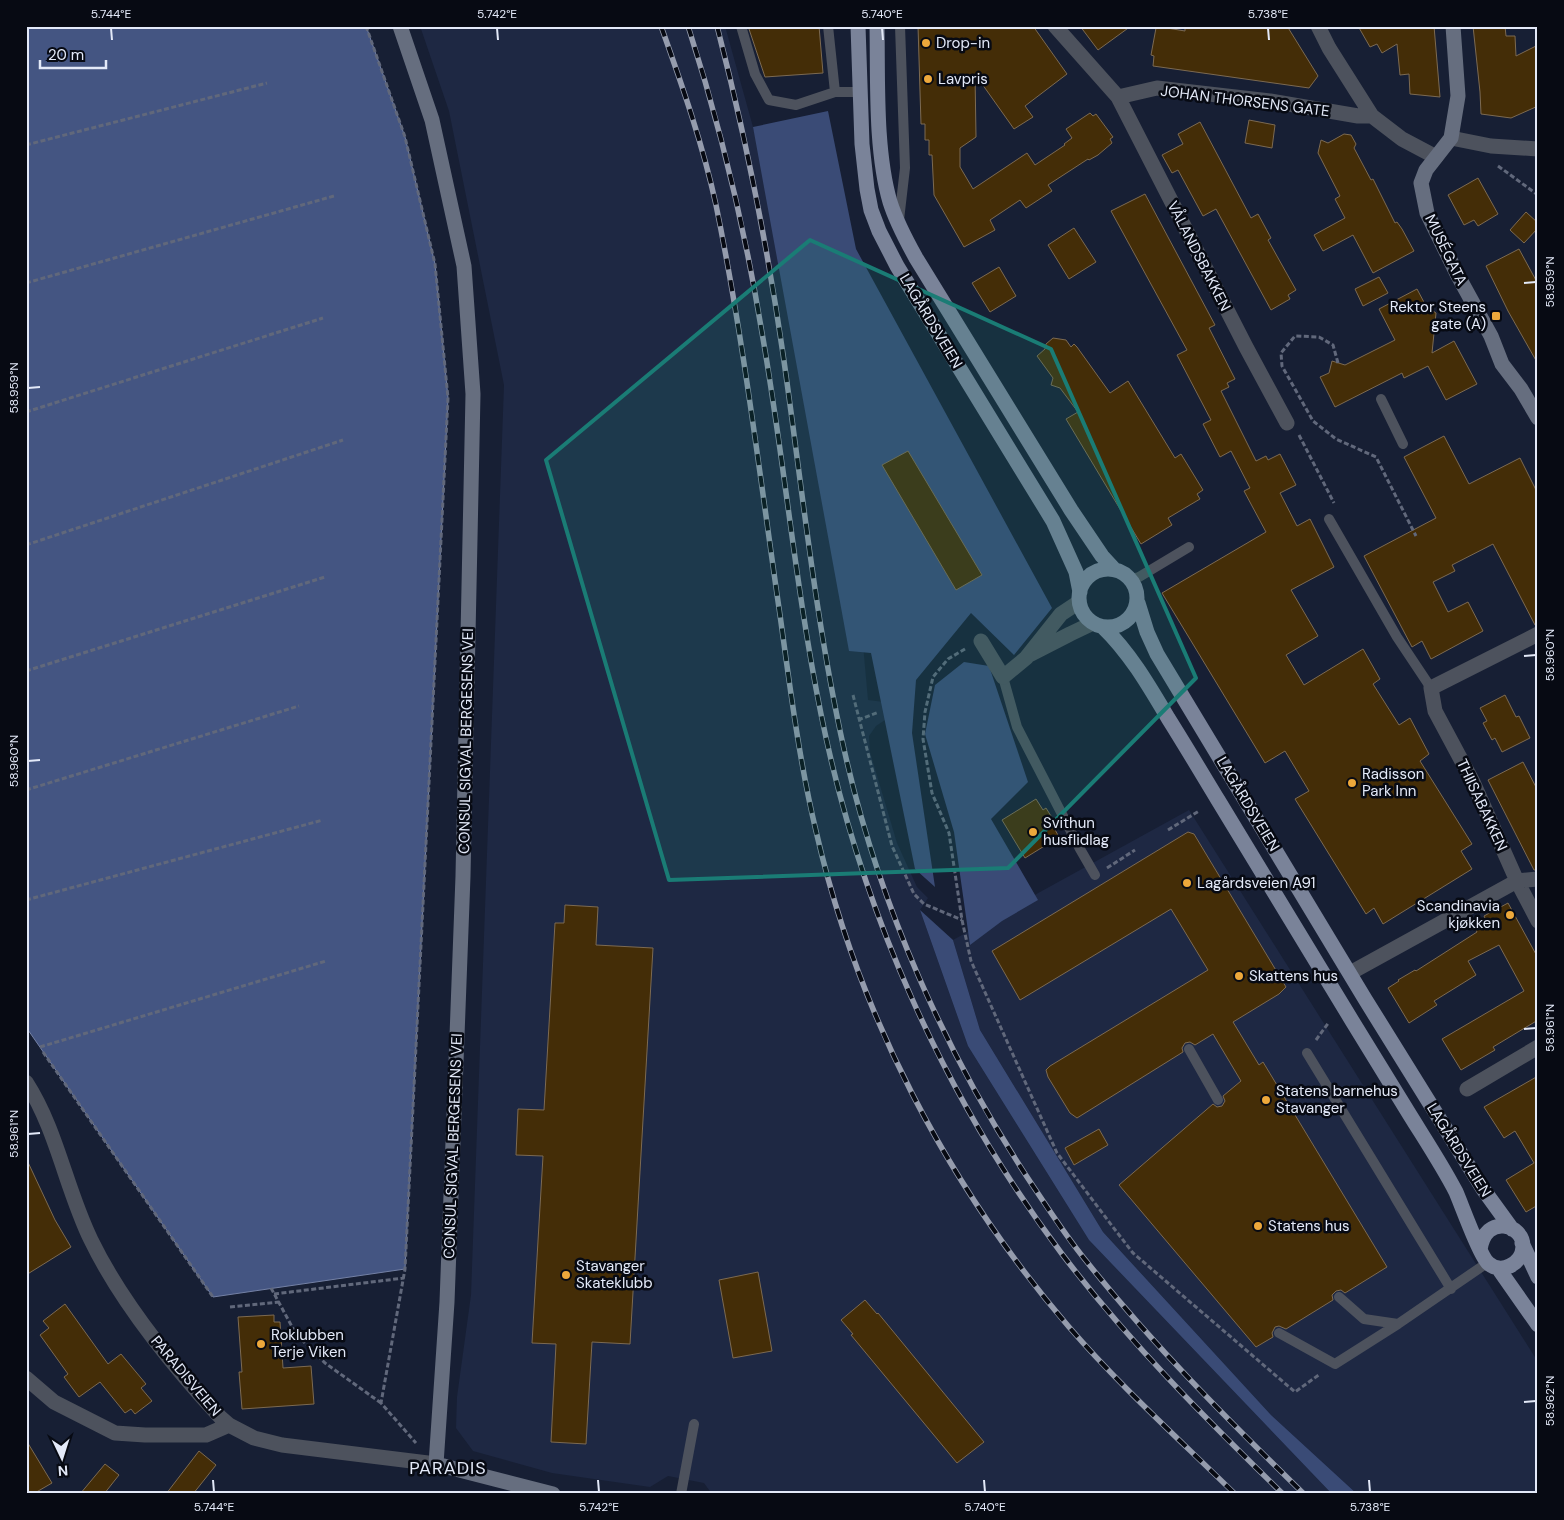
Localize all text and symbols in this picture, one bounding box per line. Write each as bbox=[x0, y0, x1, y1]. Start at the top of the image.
text: 5.744°E bbox=[91, 6, 131, 22]
text: 5.742°E bbox=[477, 6, 517, 22]
text: 5.740°E bbox=[861, 6, 903, 22]
text: 5.738°E bbox=[1248, 6, 1289, 22]
place label: Drop-in bbox=[936, 33, 990, 53]
marker: Drop-in bbox=[920, 37, 932, 49]
scale bar bbox=[40, 38, 106, 70]
text: 20 m bbox=[48, 45, 84, 65]
place label: Lavpris bbox=[938, 69, 988, 89]
marker: Lavpris bbox=[922, 73, 934, 85]
street label: JOHAN THORSENS GATE bbox=[1159, 81, 1331, 121]
street label: VÅLANDSBAKKEN bbox=[1163, 198, 1235, 314]
street label: MUSÉGATA bbox=[1420, 211, 1472, 289]
text: 58.959°N bbox=[1542, 256, 1558, 308]
street label: LAGÅRDSVEIEN bbox=[895, 270, 967, 372]
place label: Rektor Steens gate (A) bbox=[1390, 297, 1486, 334]
marker: Rektor Steens gate (A) bbox=[1490, 310, 1502, 322]
text: 58.959°N bbox=[6, 362, 22, 414]
street label: CONSUL SIGVAL BERGESENS VEI bbox=[454, 628, 478, 854]
text: 58.960°N bbox=[1542, 629, 1558, 681]
text: 58.960°N bbox=[6, 735, 22, 787]
street label: LAGÅRDSVEIEN bbox=[1212, 753, 1284, 855]
street label: THIISABAKKEN bbox=[1452, 756, 1512, 854]
place label: Radisson Park Inn bbox=[1362, 764, 1424, 801]
marker: Radisson Park Inn bbox=[1346, 777, 1358, 789]
place label: Svithun husflidlag bbox=[1043, 813, 1109, 850]
marker: Svithun husflidlag bbox=[1027, 826, 1039, 838]
place label: Lagårdsveien A91 bbox=[1197, 873, 1315, 893]
marker: Lagårdsveien A91 bbox=[1181, 877, 1193, 889]
place label: Scandinavia kjøkken bbox=[1417, 896, 1500, 933]
marker: Scandinavia kjøkken bbox=[1504, 909, 1516, 921]
place label: Skattens hus bbox=[1249, 966, 1338, 986]
marker: Skattens hus bbox=[1233, 970, 1245, 982]
text: 58.961°N bbox=[1542, 1004, 1558, 1052]
street label: CONSUL SIGVAL BERGESENS VEI bbox=[439, 1033, 467, 1259]
place label: Statens barnehus Stavanger bbox=[1276, 1081, 1398, 1118]
marker: Statens barnehus Stavanger bbox=[1260, 1094, 1272, 1106]
street label: LAGÅRDSVEIEN bbox=[1422, 1099, 1496, 1201]
text: 58.961°N bbox=[6, 1110, 22, 1158]
place label: Statens hus bbox=[1268, 1216, 1350, 1236]
marker: Statens hus bbox=[1252, 1220, 1264, 1232]
place label: Stavanger Skateklubb bbox=[576, 1256, 653, 1293]
marker: Stavanger Skateklubb bbox=[560, 1269, 572, 1281]
place label: Roklubben Terje Viken bbox=[271, 1325, 346, 1362]
street label: PARADISVEIEN bbox=[146, 1332, 226, 1420]
marker: Roklubben Terje Viken bbox=[255, 1338, 267, 1350]
text: 58.962°N bbox=[1542, 1376, 1558, 1426]
north arrow bbox=[38, 1432, 88, 1482]
district label: PARADIS bbox=[409, 1456, 487, 1480]
text: N bbox=[57, 1462, 69, 1480]
text: 5.744°E bbox=[194, 1499, 234, 1515]
text: 5.742°E bbox=[579, 1499, 619, 1515]
text: 5.740°E bbox=[964, 1499, 1006, 1515]
text: 5.738°E bbox=[1350, 1499, 1391, 1515]

